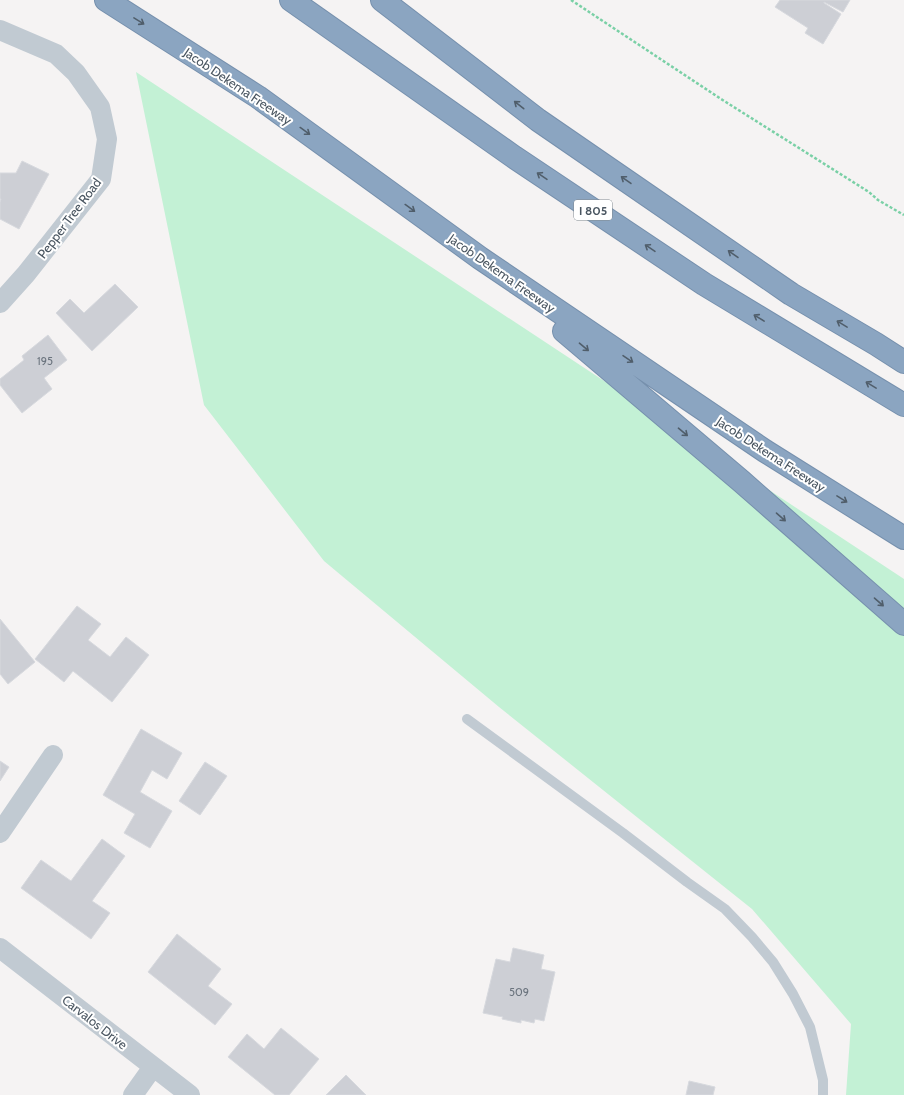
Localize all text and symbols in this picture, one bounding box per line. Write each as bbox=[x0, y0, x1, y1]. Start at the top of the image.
one-way arrow bbox=[133, 17, 144, 25]
street label: Jacob Dekema Freeway bbox=[180, 43, 295, 128]
one-way arrow bbox=[514, 101, 525, 110]
one-way arrow bbox=[300, 127, 311, 135]
one-way arrow bbox=[537, 172, 548, 180]
street label: Pepper Tree Road bbox=[34, 175, 104, 261]
one-way arrow bbox=[620, 176, 631, 184]
road number: I 805 bbox=[574, 200, 612, 220]
one-way arrow bbox=[405, 204, 416, 212]
street label: Jacob Dekema Freeway bbox=[445, 230, 559, 316]
one-way arrow bbox=[645, 244, 656, 252]
one-way arrow bbox=[727, 250, 738, 258]
one-way arrow bbox=[753, 313, 765, 321]
one-way arrow bbox=[837, 320, 848, 328]
one-way arrow bbox=[579, 343, 589, 352]
house number: 195 bbox=[37, 354, 53, 368]
one-way arrow bbox=[622, 355, 633, 363]
one-way arrow bbox=[865, 381, 877, 389]
street label: Jacob Dekema Freeway bbox=[713, 412, 829, 495]
one-way arrow bbox=[678, 427, 688, 436]
one-way arrow bbox=[836, 496, 848, 504]
one-way arrow bbox=[776, 512, 787, 521]
one-way arrow bbox=[874, 598, 884, 607]
house number: 509 bbox=[509, 985, 529, 999]
street label: Carvalos Drive bbox=[59, 992, 131, 1053]

